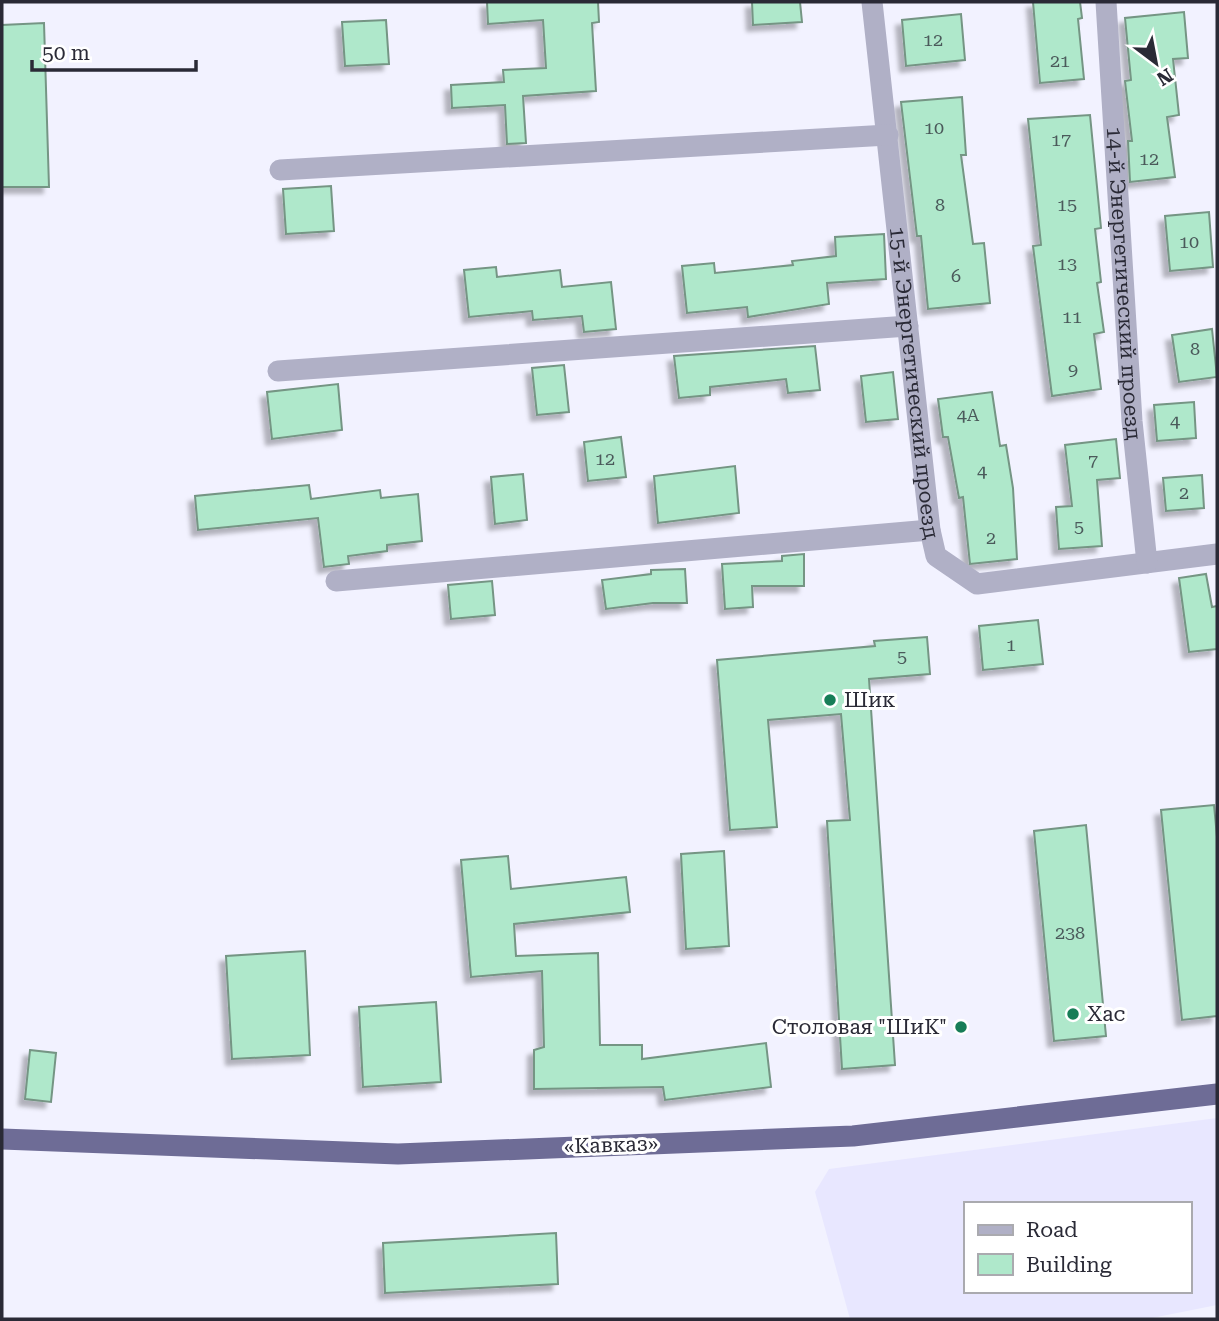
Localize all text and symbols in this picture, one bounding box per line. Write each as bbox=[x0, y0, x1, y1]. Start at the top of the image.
scale bar bbox=[32, 28, 196, 72]
north arrow bbox=[1121, 28, 1191, 98]
house number: 12 bbox=[923, 29, 943, 50]
text: 50 m bbox=[42, 41, 90, 65]
house number: 21 bbox=[1050, 50, 1070, 71]
text: N bbox=[1152, 63, 1177, 91]
house number: 10 bbox=[924, 117, 944, 138]
street label: 14-й Энергетический проезд bbox=[1102, 126, 1146, 441]
house number: 17 bbox=[1051, 129, 1071, 150]
house number: 12 bbox=[1139, 148, 1159, 169]
house number: 8 bbox=[935, 194, 945, 215]
house number: 15 bbox=[1057, 194, 1077, 215]
street label: 15-й Энергетический проезд bbox=[885, 225, 944, 541]
house number: 10 bbox=[1179, 231, 1199, 252]
house number: 13 bbox=[1057, 253, 1077, 274]
house number: 6 bbox=[951, 265, 961, 286]
house number: 11 bbox=[1062, 306, 1082, 327]
house number: 8 bbox=[1190, 338, 1200, 359]
house number: 9 bbox=[1068, 359, 1078, 380]
house number: 4А bbox=[957, 404, 980, 425]
house number: 4 bbox=[1170, 410, 1180, 431]
house number: 12 bbox=[595, 448, 615, 469]
house number: 7 bbox=[1088, 450, 1098, 471]
house number: 4 bbox=[977, 460, 987, 481]
house number: 2 bbox=[1179, 482, 1189, 503]
house number: 5 bbox=[1074, 516, 1084, 537]
house number: 2 bbox=[986, 527, 996, 548]
house number: 1 bbox=[1006, 634, 1016, 655]
house number: 5 bbox=[897, 646, 907, 667]
place label: Шик bbox=[844, 688, 895, 712]
marker: Шик bbox=[822, 692, 838, 708]
house number: 238 bbox=[1055, 922, 1085, 943]
place label: Хас bbox=[1087, 1002, 1125, 1026]
marker: Хас bbox=[1065, 1006, 1081, 1022]
place label: Столовая "ШиК" bbox=[772, 1015, 947, 1039]
marker: Столовая "ШиК" bbox=[953, 1019, 969, 1035]
street label: «Кавказ» bbox=[564, 1131, 658, 1159]
legend bbox=[964, 1202, 1191, 1293]
text: Road bbox=[1026, 1218, 1078, 1242]
text: Building bbox=[1026, 1253, 1112, 1277]

